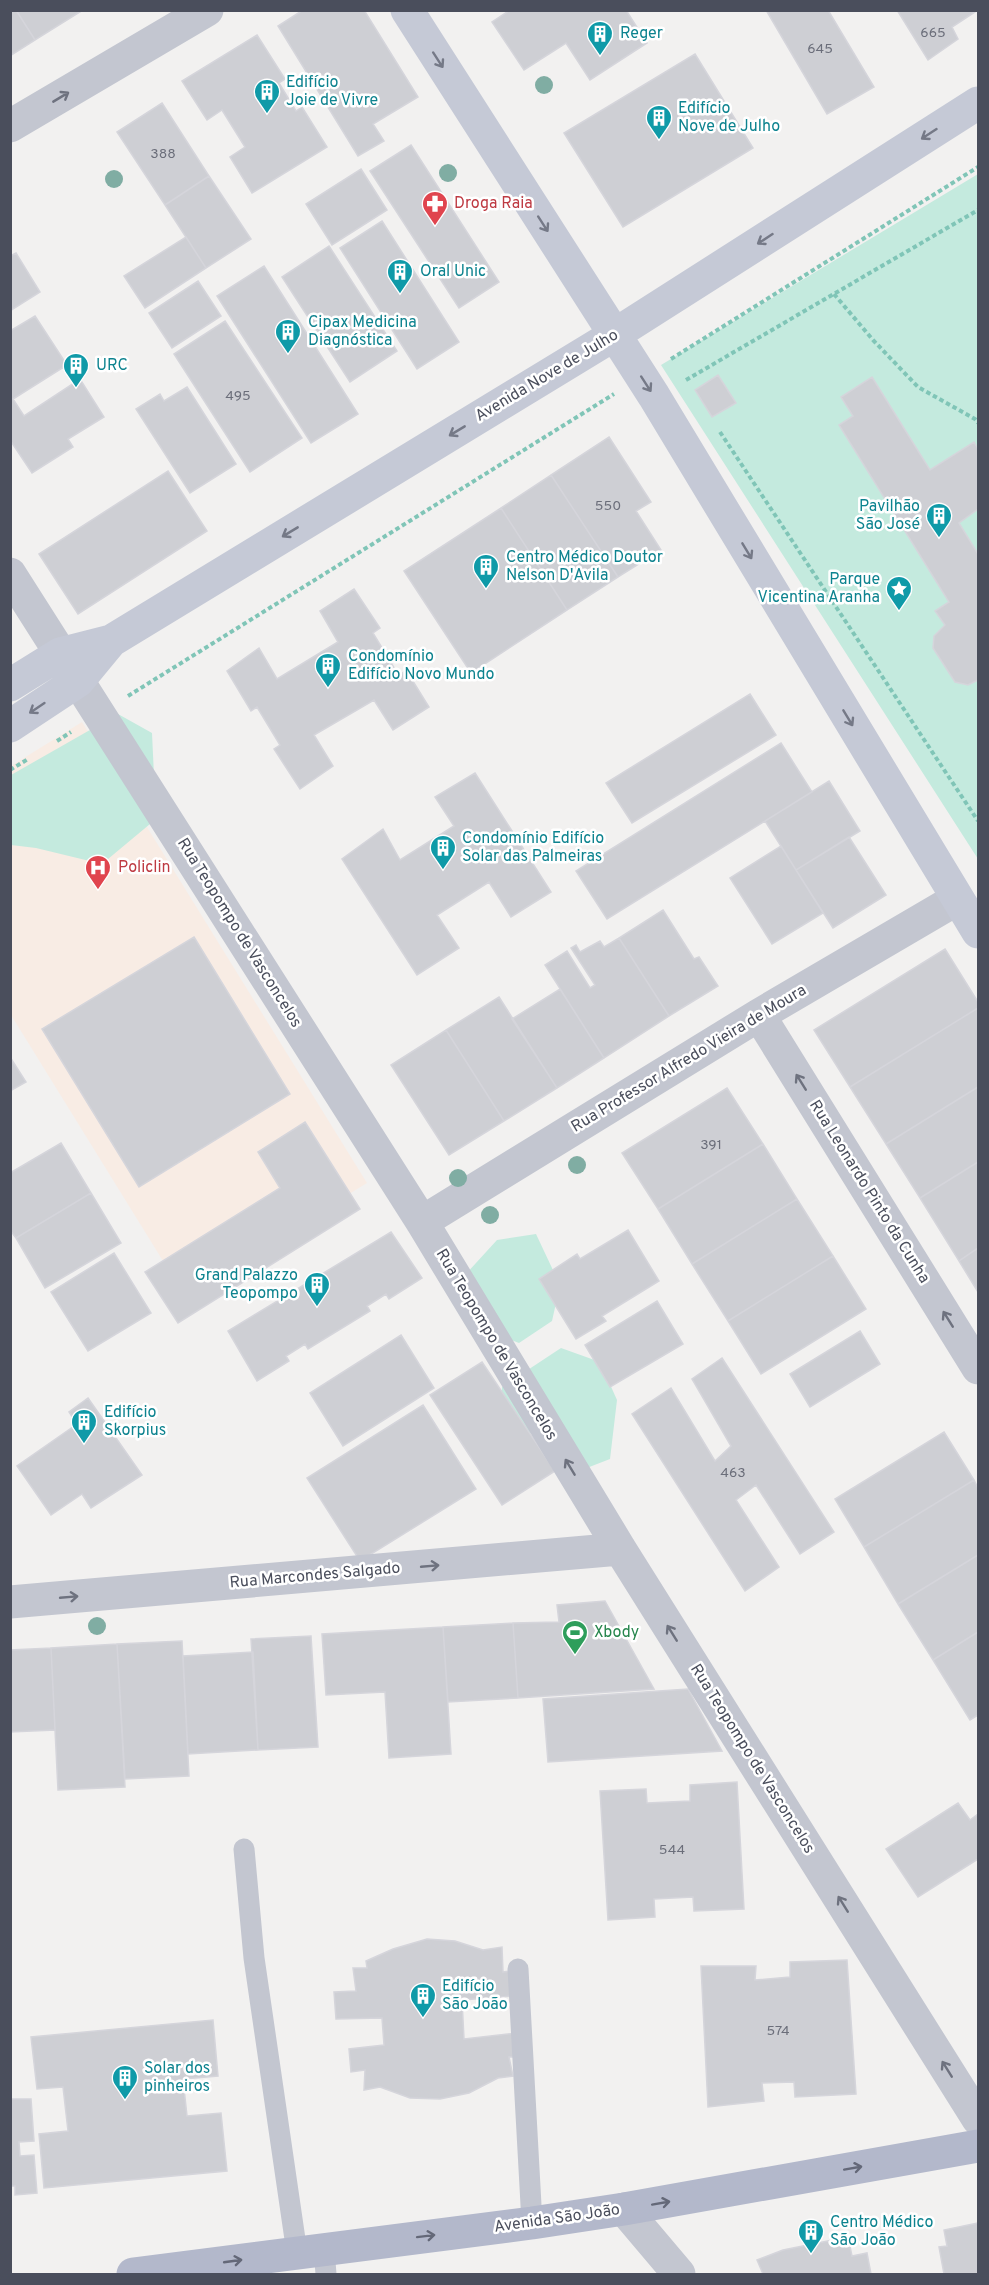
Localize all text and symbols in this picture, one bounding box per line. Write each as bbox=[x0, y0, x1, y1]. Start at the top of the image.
building icon: Reger bbox=[585, 19, 615, 57]
place label: Reger bbox=[620, 24, 663, 44]
house number: 665 bbox=[920, 25, 946, 42]
house number: 645 bbox=[807, 41, 833, 58]
one-way arrow bbox=[433, 51, 445, 68]
place label: Edifício Joie de Vivre bbox=[286, 73, 378, 111]
building icon: Edifício Joie de Vivre bbox=[252, 77, 282, 115]
one-way arrow bbox=[52, 90, 69, 102]
place label: Edifício Nove de Julho bbox=[678, 99, 780, 137]
building icon: Edifício Nove de Julho bbox=[644, 103, 674, 141]
one-way arrow bbox=[921, 128, 938, 140]
house number: 388 bbox=[150, 146, 176, 163]
pharmacy icon: Droga Raia bbox=[420, 189, 450, 227]
place label: Droga Raia bbox=[454, 194, 533, 214]
one-way arrow bbox=[538, 215, 550, 232]
one-way arrow bbox=[757, 233, 774, 245]
building icon: Oral Unic bbox=[385, 257, 415, 295]
place label: Oral Unic bbox=[420, 262, 486, 282]
place label: Cipax Medicina Diagnóstica bbox=[308, 313, 417, 351]
building icon: Cipax Medicina Diagnóstica bbox=[273, 317, 303, 355]
street label: Avenida Nove de Julho bbox=[472, 325, 622, 427]
building icon: URC bbox=[61, 351, 91, 389]
place label: URC bbox=[96, 356, 128, 376]
one-way arrow bbox=[640, 375, 652, 392]
house number: 495 bbox=[225, 388, 251, 405]
one-way arrow bbox=[449, 425, 466, 437]
place label: Pavilhão São José bbox=[856, 497, 920, 535]
house number: 550 bbox=[595, 498, 621, 515]
building icon: Pavilhão São José bbox=[924, 501, 954, 539]
one-way arrow bbox=[282, 527, 299, 539]
one-way arrow bbox=[742, 542, 754, 559]
place label: Centro Médico Doutor Nelson D'Avila bbox=[506, 548, 663, 586]
building icon: Centro Médico Doutor Nelson D'Avila bbox=[471, 552, 501, 590]
place label: Parque Vicentina Aranha bbox=[758, 570, 880, 608]
place icon: Parque Vicentina Aranha bbox=[884, 574, 914, 612]
place label: Condomínio Edifício Novo Mundo bbox=[348, 647, 494, 685]
building icon: Condomínio Edifício Novo Mundo bbox=[313, 651, 343, 689]
one-way arrow bbox=[30, 702, 46, 714]
one-way arrow bbox=[842, 709, 854, 726]
place label: Condomínio Edifício Solar das Palmeiras bbox=[462, 829, 604, 867]
building icon: Condomínio Edifício Solar das Palmeiras bbox=[428, 833, 458, 871]
street label: Rua Teopompo de Vasconcelos bbox=[172, 835, 306, 1031]
hospital icon: Policlin bbox=[83, 853, 113, 891]
place label: Policlin bbox=[118, 858, 171, 878]
street label: Rua Professor Alfredo Vieira de Moura bbox=[568, 981, 810, 1137]
one-way arrow bbox=[794, 1074, 806, 1091]
street label: Rua Leonardo Pinto da Cunha bbox=[804, 1097, 934, 1287]
house number: 391 bbox=[700, 1137, 722, 1154]
street label: Rua Teopompo de Vasconcelos bbox=[431, 1246, 561, 1444]
place label: Grand Palazzo Teopompo bbox=[195, 1266, 298, 1304]
building icon: Grand Palazzo Teopompo bbox=[302, 1270, 332, 1308]
one-way arrow bbox=[941, 1311, 953, 1328]
place label: Edifício Skorpius bbox=[104, 1403, 166, 1441]
building icon: Edifício Skorpius bbox=[69, 1407, 99, 1445]
one-way arrow bbox=[564, 1459, 576, 1476]
house number: 463 bbox=[720, 1465, 746, 1482]
street label: Rua Marcondes Salgado bbox=[229, 1559, 401, 1593]
one-way arrow bbox=[420, 1560, 440, 1571]
one-way arrow bbox=[58, 1591, 78, 1602]
sports icon: Xbody bbox=[560, 1618, 590, 1656]
place label: Xbody bbox=[594, 1623, 639, 1643]
one-way arrow bbox=[666, 1624, 679, 1641]
street label: Rua Teopompo de Vasconcelos bbox=[685, 1661, 819, 1857]
house number: 544 bbox=[659, 1842, 685, 1859]
one-way arrow bbox=[837, 1896, 849, 1913]
place label: Edifício São João bbox=[442, 1977, 508, 2015]
building icon: Edifício São João bbox=[408, 1981, 438, 2019]
house number: 574 bbox=[766, 2023, 790, 2040]
place label: Solar dos pinheiros bbox=[144, 2059, 210, 2097]
one-way arrow bbox=[941, 2061, 953, 2078]
building icon: Solar dos pinheiros bbox=[110, 2063, 140, 2101]
one-way arrow bbox=[843, 2163, 862, 2174]
one-way arrow bbox=[651, 2197, 670, 2208]
street label: Avenida São João bbox=[493, 2200, 621, 2238]
place label: Centro Médico São João bbox=[830, 2213, 934, 2251]
building icon: Centro Médico São João bbox=[796, 2217, 826, 2255]
one-way arrow bbox=[416, 2230, 436, 2241]
one-way arrow bbox=[223, 2256, 242, 2267]

